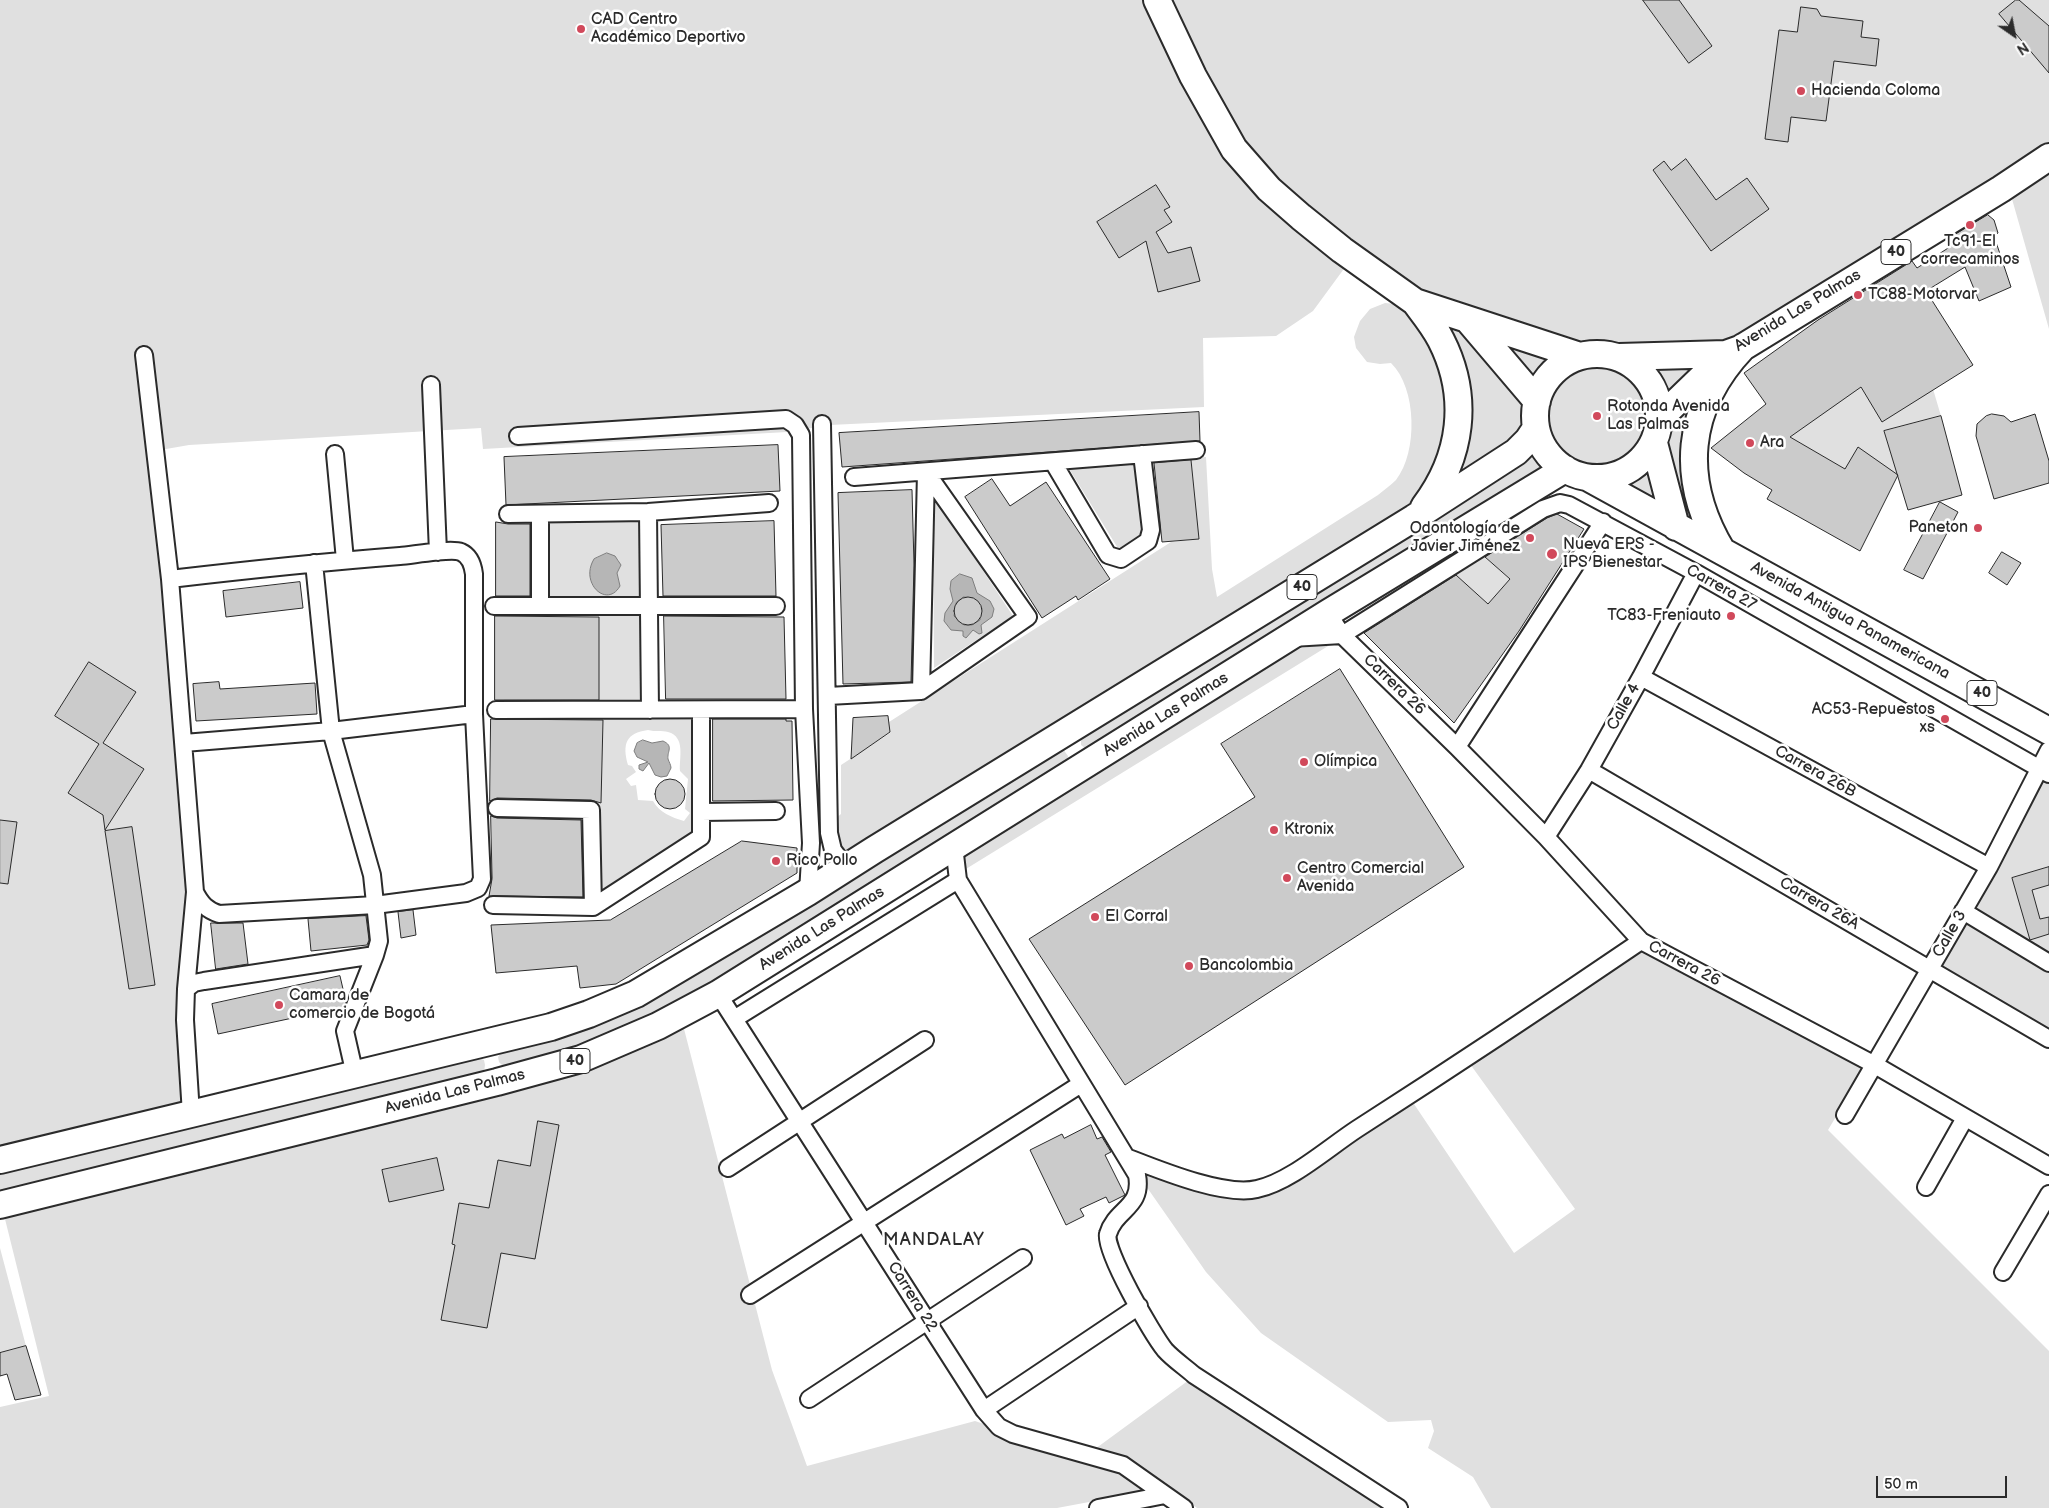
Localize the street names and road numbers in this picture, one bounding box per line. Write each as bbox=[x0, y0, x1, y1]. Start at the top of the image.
road number: 40 bbox=[1881, 240, 1911, 264]
street label: Avenida Las Palmas bbox=[1731, 266, 1865, 356]
street label: Avenida Antigua Panamericana bbox=[1747, 558, 1953, 684]
street label: Carrera 27 bbox=[1683, 561, 1759, 615]
road number: 40 bbox=[1287, 574, 1317, 600]
street label: Carrera 26 bbox=[1359, 651, 1429, 719]
street label: Avenida Las Palmas bbox=[1100, 669, 1232, 761]
street label: Calle 4 bbox=[1603, 680, 1645, 734]
road number: 40 bbox=[1967, 680, 1997, 706]
street label: Carrera 26B bbox=[1771, 742, 1859, 802]
street label: Carrera 26A bbox=[1776, 873, 1862, 935]
street label: Avenida Las Palmas bbox=[756, 883, 888, 975]
street label: Calle 3 bbox=[1929, 907, 1971, 961]
street label: Carrera 26 bbox=[1645, 937, 1723, 991]
road number: 40 bbox=[560, 1048, 590, 1074]
street label: Avenida Las Palmas bbox=[383, 1065, 527, 1119]
street label: Carrera 22 bbox=[883, 1258, 941, 1336]

